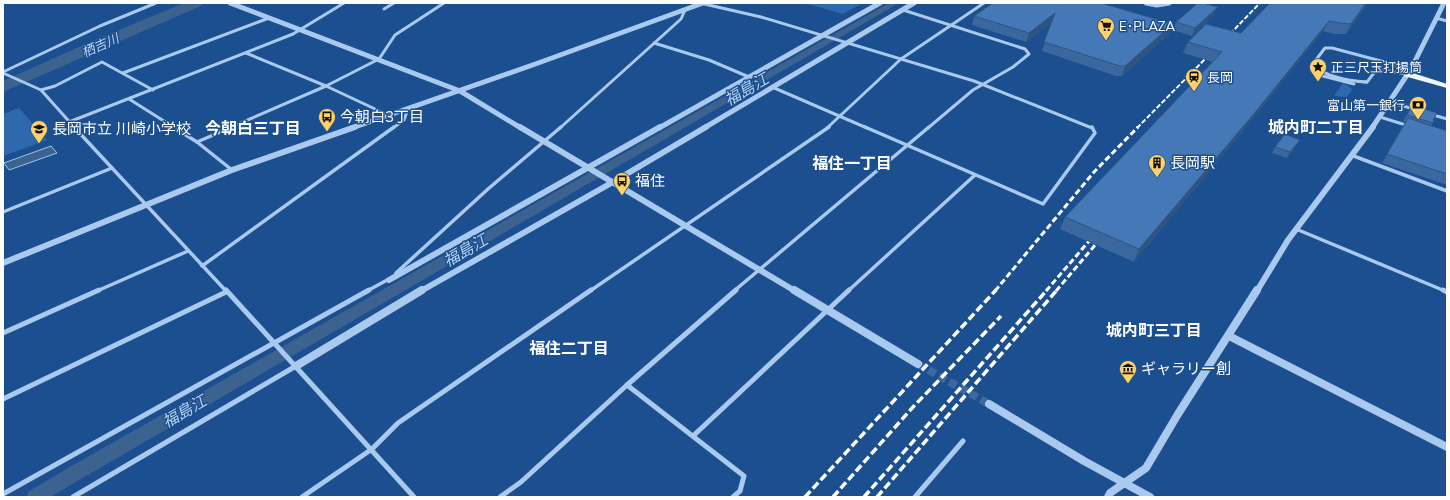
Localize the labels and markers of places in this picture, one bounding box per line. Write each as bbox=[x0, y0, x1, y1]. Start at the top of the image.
supermarket icon: E･PLAZA bbox=[1096, 16, 1116, 41]
place label: E･PLAZA bbox=[1119, 18, 1175, 34]
place icon: 正三尺玉打揚筒 bbox=[1308, 57, 1328, 82]
place label: 正三尺玉打揚筒 bbox=[1331, 59, 1422, 75]
station icon: 長岡 bbox=[1184, 67, 1204, 92]
place label: 長岡 bbox=[1207, 69, 1233, 85]
bank icon: 富山第一銀行 bbox=[1408, 95, 1428, 120]
place label: 富山第一銀行 bbox=[1327, 97, 1405, 113]
bus stop icon: 今朝白3丁目 bbox=[317, 107, 337, 132]
place label: 今朝白3丁目 bbox=[340, 107, 424, 126]
school or university icon: 長岡市立 川崎小学校 bbox=[29, 119, 49, 144]
place label: 長岡市立 川崎小学校 bbox=[52, 119, 191, 138]
building icon: 長岡駅 bbox=[1147, 153, 1167, 178]
place label: 長岡駅 bbox=[1170, 153, 1215, 172]
bus stop icon: 福住 bbox=[612, 171, 632, 196]
place label: 福住 bbox=[635, 171, 665, 190]
museum icon: ギャラリー創 bbox=[1118, 359, 1138, 384]
place label: ギャラリー創 bbox=[1141, 359, 1231, 378]

